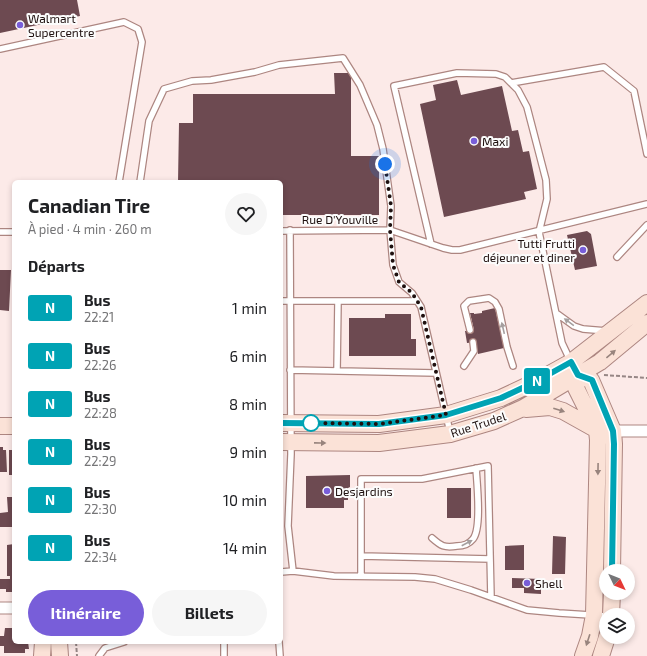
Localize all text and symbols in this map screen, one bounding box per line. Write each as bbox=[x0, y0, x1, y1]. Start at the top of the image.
place label: Walmart Supercentre bbox=[28, 11, 95, 39]
marker: Walmart Supercentre bbox=[15, 20, 25, 30]
place label: Maxi bbox=[482, 134, 508, 148]
marker: Maxi bbox=[469, 136, 479, 146]
your location bbox=[375, 154, 395, 174]
button: heart bbox=[225, 193, 267, 235]
text: Canadian Tire bbox=[28, 194, 150, 217]
street label: Rue D'Youville bbox=[302, 212, 378, 226]
text: À pied · 4 min · 260 m bbox=[28, 221, 152, 237]
place label: Tutti Frutti déjeuner et diner bbox=[483, 236, 575, 265]
marker: Tutti Frutti déjeuner et diner bbox=[578, 245, 588, 255]
text: Départs bbox=[28, 257, 85, 275]
text: Bus bbox=[84, 291, 110, 309]
text: N bbox=[45, 299, 55, 316]
text: 1 min bbox=[232, 299, 267, 317]
text: 22:21 bbox=[84, 309, 114, 325]
one-way arrow bbox=[564, 318, 574, 326]
one-way arrow bbox=[499, 322, 505, 334]
text: Bus bbox=[84, 339, 110, 357]
text: N bbox=[45, 347, 55, 364]
text: 6 min bbox=[229, 347, 267, 365]
one-way arrow bbox=[605, 349, 616, 358]
text: 22:26 bbox=[84, 357, 116, 373]
line badge: N bbox=[524, 368, 550, 394]
text: N bbox=[532, 372, 542, 389]
text: Bus bbox=[84, 387, 110, 405]
text: N bbox=[45, 395, 55, 412]
text: 8 min bbox=[229, 395, 267, 413]
text: 22:28 bbox=[84, 405, 117, 421]
one-way arrow bbox=[553, 407, 565, 413]
street label: Rue Trudel bbox=[448, 408, 508, 440]
unlabelled marker bbox=[302, 414, 320, 432]
text: Bus bbox=[84, 435, 110, 453]
one-way arrow bbox=[314, 440, 327, 446]
text: N bbox=[45, 443, 55, 460]
text: 9 min bbox=[229, 443, 267, 461]
text: 22:29 bbox=[84, 453, 116, 469]
one-way arrow bbox=[594, 463, 601, 475]
text: Bus bbox=[84, 483, 110, 501]
place label: Desjardins bbox=[335, 484, 393, 499]
marker: Desjardins bbox=[322, 486, 332, 496]
text: N bbox=[45, 491, 55, 508]
text: 10 min bbox=[223, 491, 267, 509]
text: 22:30 bbox=[84, 501, 117, 517]
text: Bus bbox=[84, 531, 110, 549]
text: N bbox=[45, 539, 55, 556]
text: 14 min bbox=[223, 539, 267, 557]
one-way arrow bbox=[461, 540, 473, 546]
text: 22:34 bbox=[84, 549, 117, 565]
north arrow bbox=[599, 564, 635, 600]
map controls bbox=[599, 564, 635, 644]
place label: Shell bbox=[535, 576, 563, 590]
marker: Shell bbox=[522, 578, 532, 588]
button: Itinéraire bbox=[28, 590, 144, 636]
button: Billets bbox=[152, 590, 267, 636]
button: layers bbox=[599, 608, 635, 644]
one-way arrow bbox=[585, 635, 591, 647]

